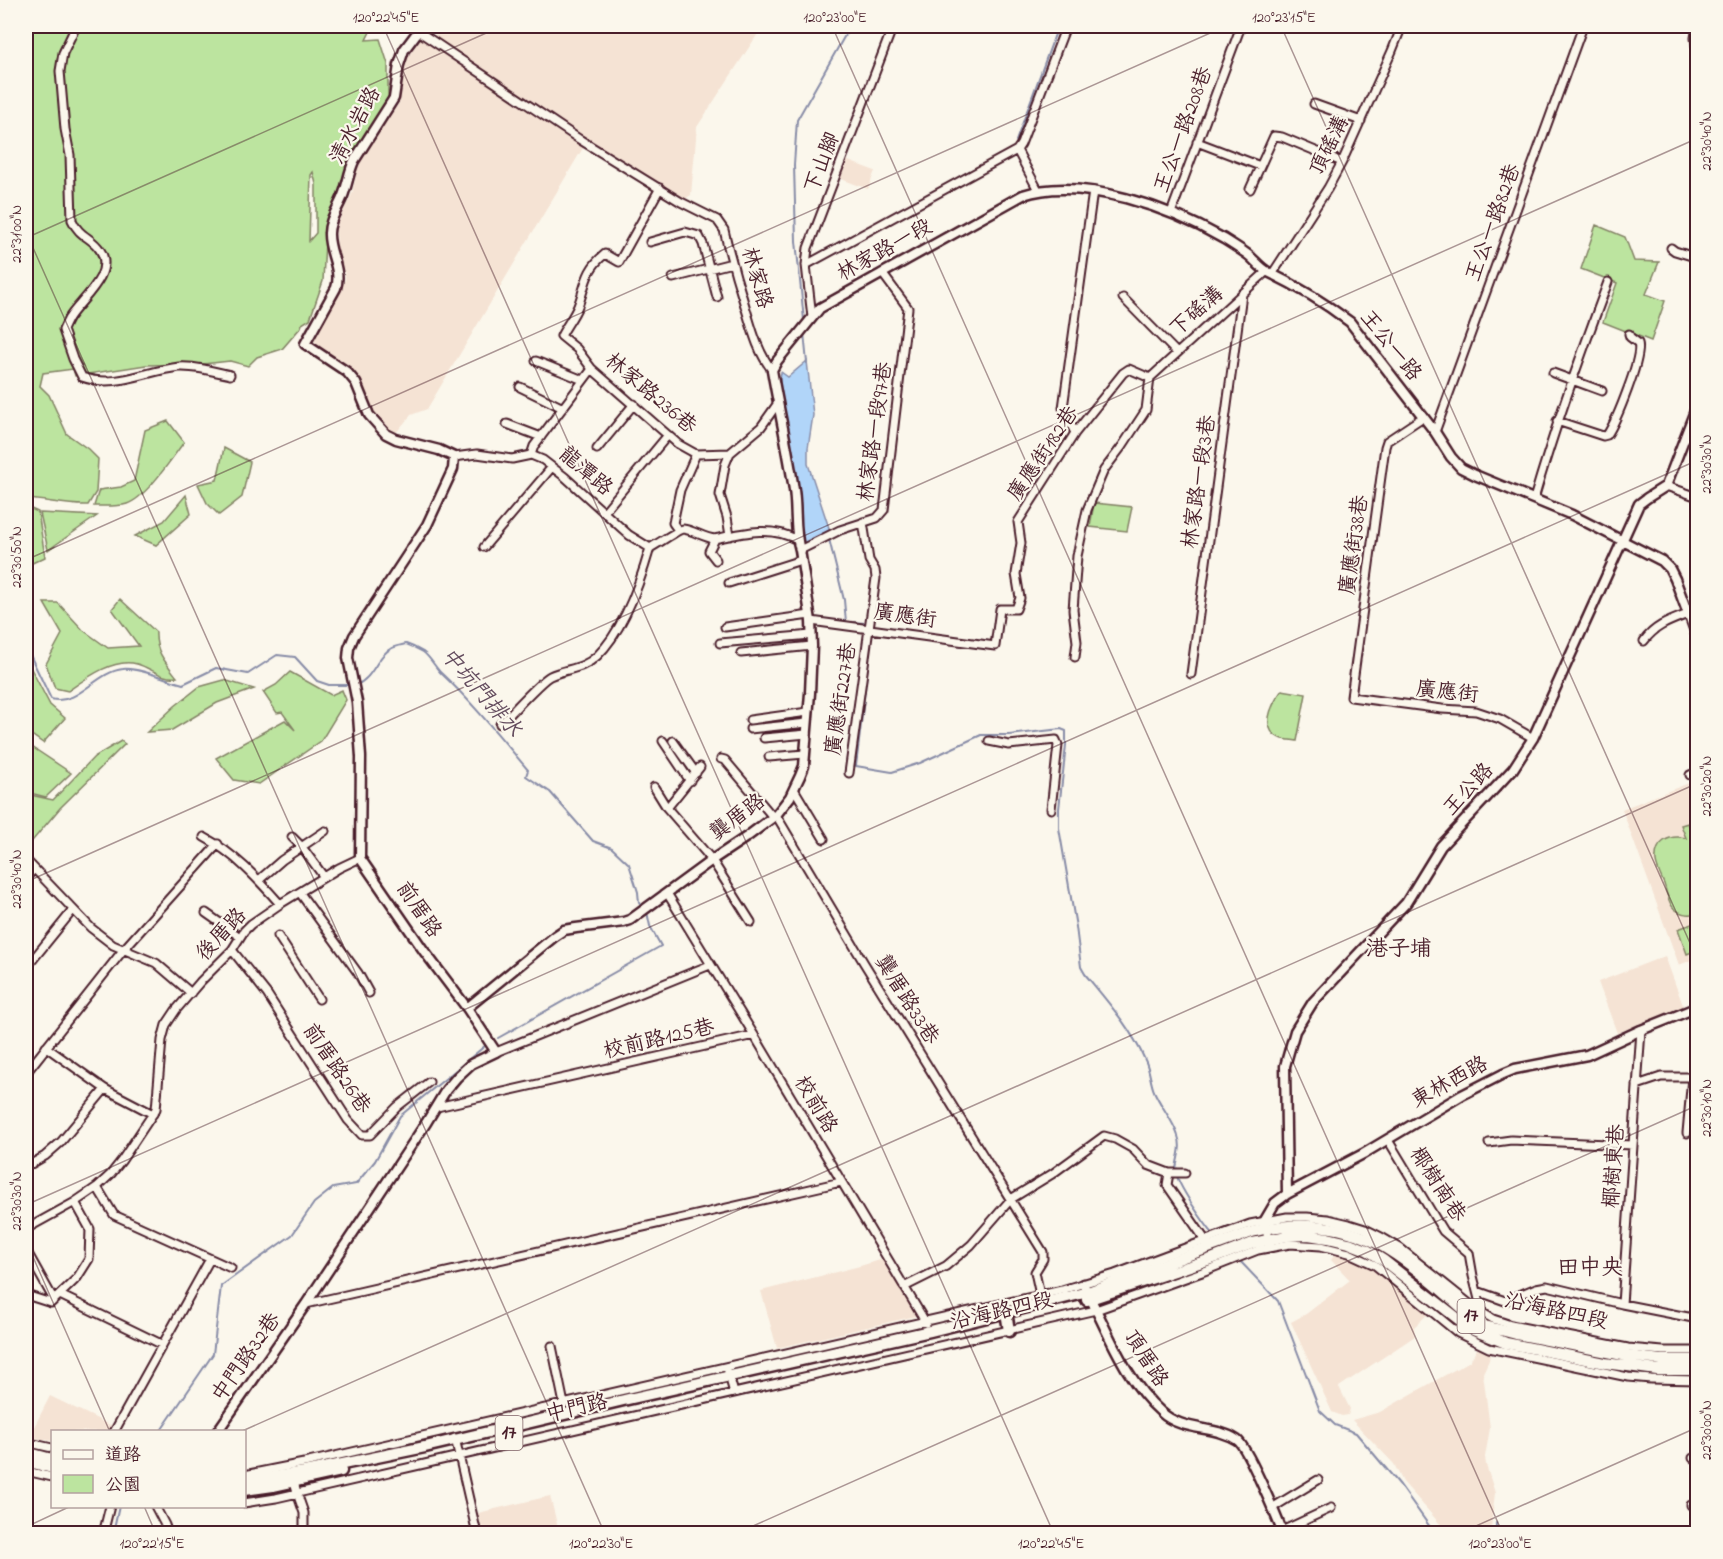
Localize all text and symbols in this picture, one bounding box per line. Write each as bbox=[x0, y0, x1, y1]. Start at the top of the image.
text: 120°22'45"E bbox=[353, 7, 419, 29]
text: 120°23'00"E bbox=[803, 7, 867, 29]
text: 120°23'15"E bbox=[1252, 7, 1316, 29]
street label: 王公一路208巷 bbox=[1147, 63, 1221, 197]
street label: 清水岩路 bbox=[323, 82, 389, 170]
street label: 頂磘溝 bbox=[1303, 111, 1357, 181]
text: 22°30'40"N bbox=[1696, 111, 1718, 171]
street label: 下山腳 bbox=[798, 128, 848, 198]
street label: 王公一路82巷 bbox=[1459, 160, 1529, 286]
text: 22°31'00"N bbox=[6, 205, 28, 263]
street label: 林家路一段 bbox=[832, 212, 938, 290]
street label: 林家路 bbox=[733, 244, 779, 312]
street label: 下磘溝 bbox=[1164, 280, 1230, 344]
street label: 王公一路 bbox=[1352, 304, 1428, 388]
street label: 林家路236巷 bbox=[597, 346, 703, 442]
street label: 林家路一段97巷 bbox=[851, 360, 901, 504]
street label: 廣應街182巷 bbox=[1001, 400, 1087, 508]
street label: 林家路一段3巷 bbox=[1176, 413, 1224, 551]
text: 22°30'30"N bbox=[1696, 434, 1718, 494]
street label: 龍潭路 bbox=[551, 440, 619, 504]
street label: 廣應街38巷 bbox=[1333, 493, 1377, 597]
text: 22°30'50"N bbox=[6, 526, 28, 588]
street label: 廣應街 bbox=[872, 598, 938, 636]
water label: 中坑門排水 bbox=[432, 641, 529, 746]
street label: 廣應街227巷 bbox=[819, 641, 865, 757]
street label: 廣應街 bbox=[1414, 675, 1480, 711]
text: 22°30'20"N bbox=[1696, 756, 1718, 816]
street label: 王公路 bbox=[1437, 757, 1501, 823]
street label: 龔厝路 bbox=[704, 787, 772, 849]
text: 22°30'40"N bbox=[6, 849, 28, 909]
street label: 前厝路 bbox=[388, 875, 448, 945]
street label: 後厝路 bbox=[190, 902, 254, 968]
district label: 港子埔 bbox=[1366, 934, 1432, 966]
street label: 龔厝路33巷 bbox=[866, 949, 946, 1051]
street label: 校前路125巷 bbox=[601, 1013, 717, 1067]
street label: 前厝路26巷 bbox=[295, 1018, 377, 1120]
street label: 東林西路 bbox=[1406, 1050, 1494, 1116]
street label: 校前路 bbox=[786, 1070, 844, 1140]
text: 22°30'10"N bbox=[1696, 1079, 1718, 1137]
street label: 椰樹東巷 bbox=[1597, 1123, 1633, 1209]
street label: 椰樹南巷 bbox=[1402, 1142, 1472, 1228]
text: 22°30'30"N bbox=[6, 1171, 28, 1231]
district label: 田中央 bbox=[1557, 1253, 1623, 1285]
street label: 沿海路四段 bbox=[947, 1286, 1057, 1338]
street label: 沿海路四段 bbox=[1502, 1286, 1610, 1338]
road number: 17 bbox=[1458, 1299, 1484, 1333]
street label: 中門路32巷 bbox=[205, 1307, 289, 1409]
street label: 頂厝路 bbox=[1115, 1324, 1175, 1394]
street label: 中門路 bbox=[543, 1387, 611, 1431]
text: 22°30'00"N bbox=[1696, 1400, 1718, 1460]
road number: 17 bbox=[496, 1416, 522, 1450]
legend bbox=[51, 1430, 246, 1508]
text: 道路 bbox=[105, 1443, 141, 1469]
text: 公園 bbox=[105, 1473, 141, 1499]
text: 120°22'15"E bbox=[119, 1533, 185, 1555]
text: 120°22'30"E bbox=[569, 1533, 633, 1555]
text: 120°22'45"E bbox=[1018, 1533, 1084, 1555]
text: 120°23'00"E bbox=[1468, 1533, 1532, 1555]

